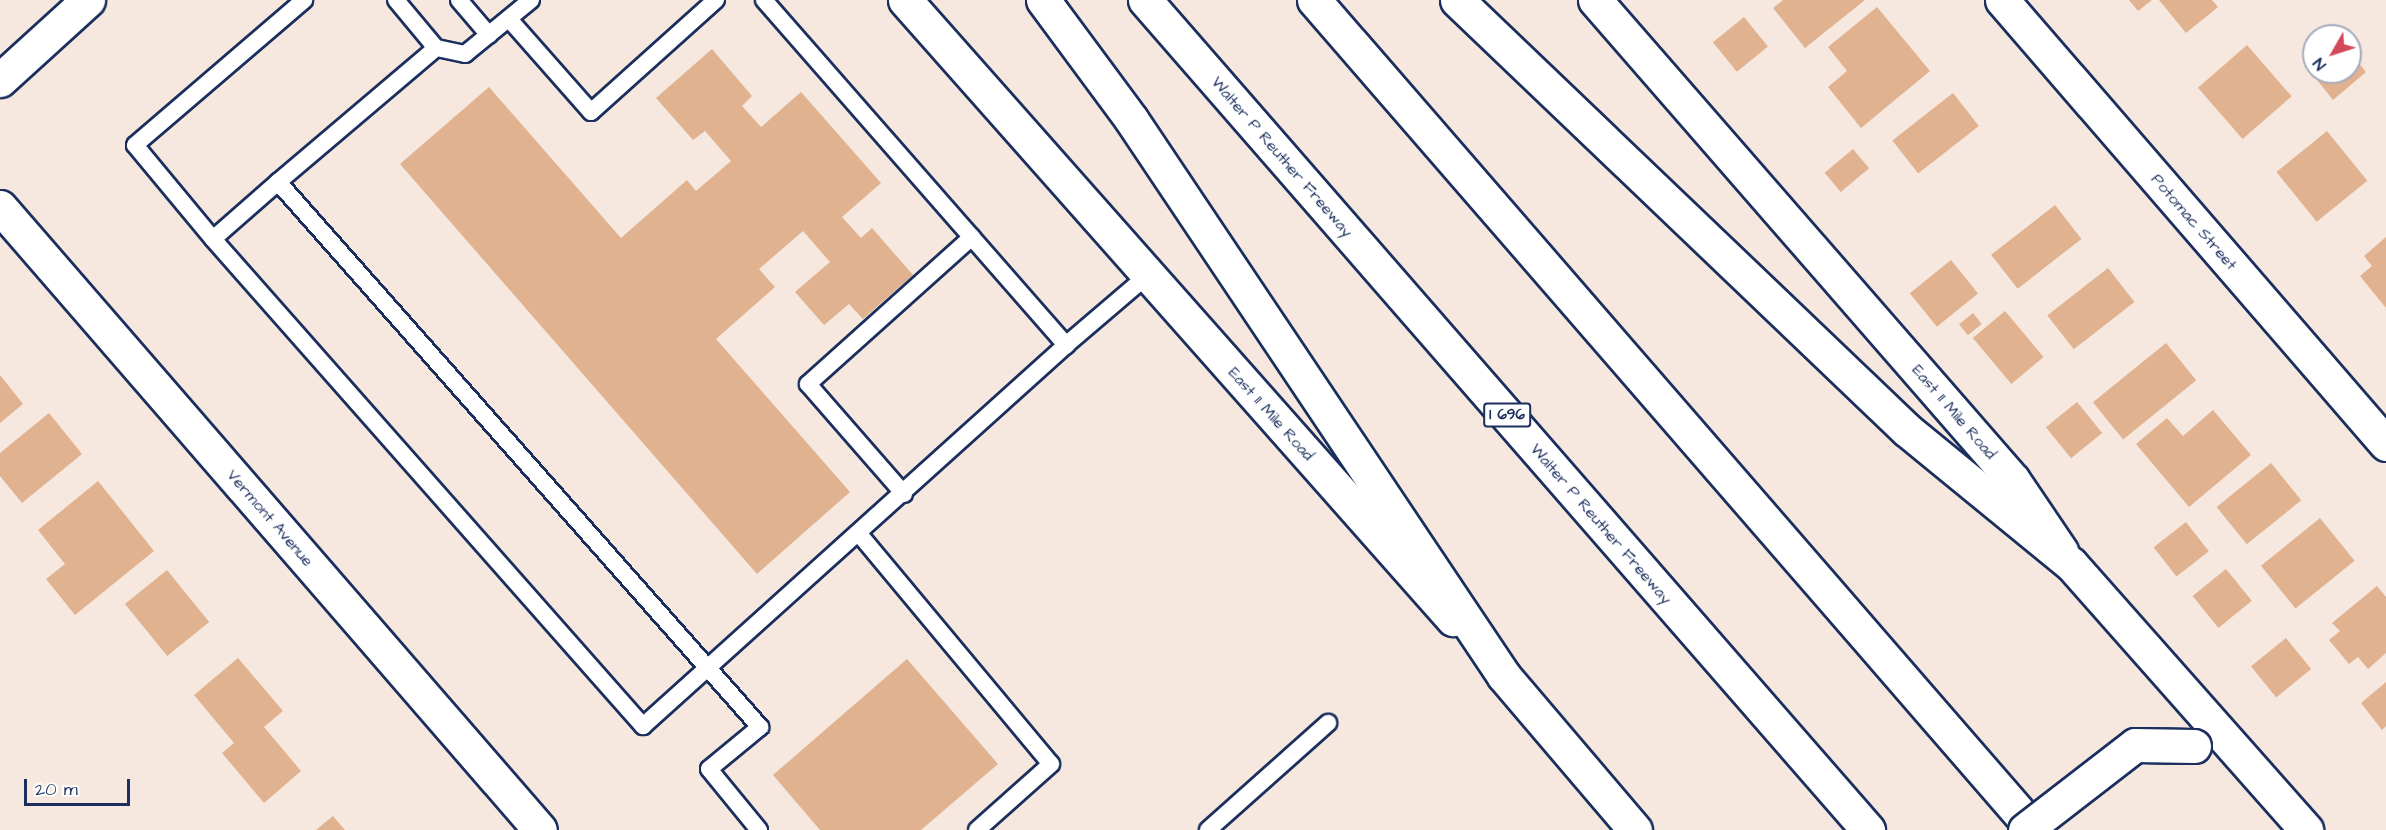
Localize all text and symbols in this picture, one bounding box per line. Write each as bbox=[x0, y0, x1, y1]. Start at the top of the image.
north arrow bbox=[2302, 24, 2362, 84]
text: N bbox=[2308, 53, 2331, 75]
street label: Walter P Reuther Freeway bbox=[1207, 73, 1357, 241]
street label: Potomac Street bbox=[2147, 170, 2241, 274]
street label: East 11 Mile Road bbox=[1908, 361, 2000, 463]
street label: East 11 Mile Road bbox=[1224, 363, 1318, 465]
road number: I 696 bbox=[1483, 403, 1531, 427]
street label: Walter P Reuther Freeway bbox=[1526, 440, 1676, 608]
street label: Vermont Avenue bbox=[223, 466, 317, 570]
scale bar bbox=[27, 767, 134, 805]
text: 20 m bbox=[35, 777, 78, 802]

